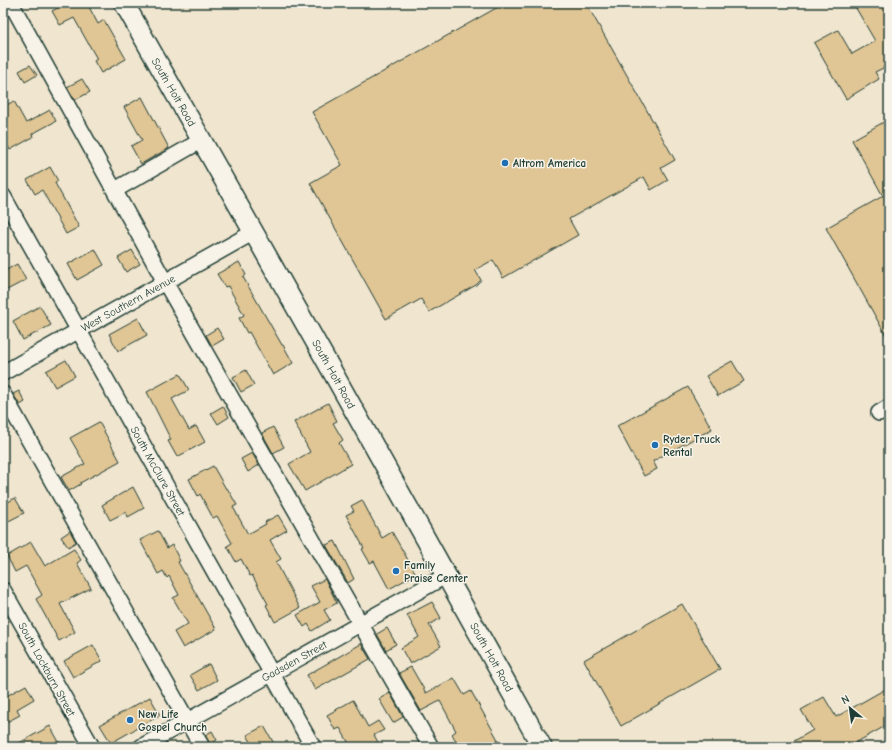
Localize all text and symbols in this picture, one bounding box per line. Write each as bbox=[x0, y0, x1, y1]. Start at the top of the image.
street label: South Holt Road bbox=[149, 56, 199, 129]
place label: Altrom America bbox=[513, 157, 586, 170]
marker: Altrom America bbox=[500, 158, 510, 168]
street label: West Southern Avenue bbox=[79, 272, 178, 335]
street label: South Holt Road bbox=[309, 337, 358, 411]
street label: South McClure Street bbox=[128, 424, 188, 519]
place label: Ryder Truck Rental bbox=[663, 433, 721, 459]
marker: Ryder Truck Rental bbox=[650, 440, 660, 450]
place label: Family Praise Center bbox=[404, 559, 468, 585]
marker: Family Praise Center bbox=[391, 566, 401, 576]
street label: South Lockburn Street bbox=[15, 620, 78, 719]
street label: South Holt Road bbox=[467, 620, 516, 694]
street label: Gadsden Street bbox=[259, 638, 330, 685]
north arrow bbox=[830, 688, 870, 728]
text: N bbox=[839, 692, 852, 707]
place label: New Life Gospel Church bbox=[138, 708, 207, 734]
marker: New Life Gospel Church bbox=[125, 715, 135, 725]

